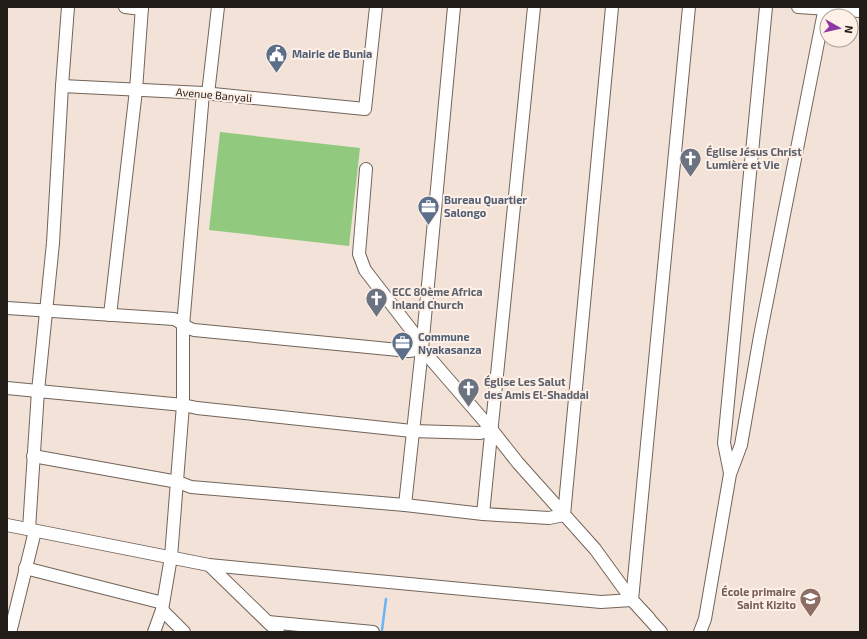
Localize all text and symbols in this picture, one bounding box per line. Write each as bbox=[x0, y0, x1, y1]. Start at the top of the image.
north arrow bbox=[819, 8, 859, 48]
text: N bbox=[842, 25, 856, 34]
public building icon: Mairie de Bunia bbox=[264, 41, 290, 74]
place label: Mairie de Bunia bbox=[292, 47, 372, 60]
street label: Avenue Banyali bbox=[175, 85, 253, 104]
place label: Église Jésus Christ Lumière et Vie bbox=[706, 144, 802, 171]
church icon: Église Jésus Christ Lumière et Vie bbox=[678, 145, 704, 178]
office icon: Bureau Quartier Salongo bbox=[416, 193, 442, 226]
place label: Bureau Quartier Salongo bbox=[444, 193, 527, 219]
church icon: ECC 80ème Africa Inland Church bbox=[363, 285, 389, 318]
place label: ECC 80ème Africa Inland Church bbox=[392, 285, 483, 311]
office icon: Commune Nyakasanza bbox=[389, 330, 415, 363]
place label: Commune Nyakasanza bbox=[418, 330, 482, 357]
place label: Église Les Salut des Amis El-Shaddai bbox=[484, 374, 589, 401]
church icon: Église Les Salut des Amis El-Shaddai bbox=[455, 375, 481, 408]
place label: École primaire Saint Kizito bbox=[721, 584, 796, 611]
school or university icon: École primaire Saint Kizito bbox=[798, 585, 824, 618]

